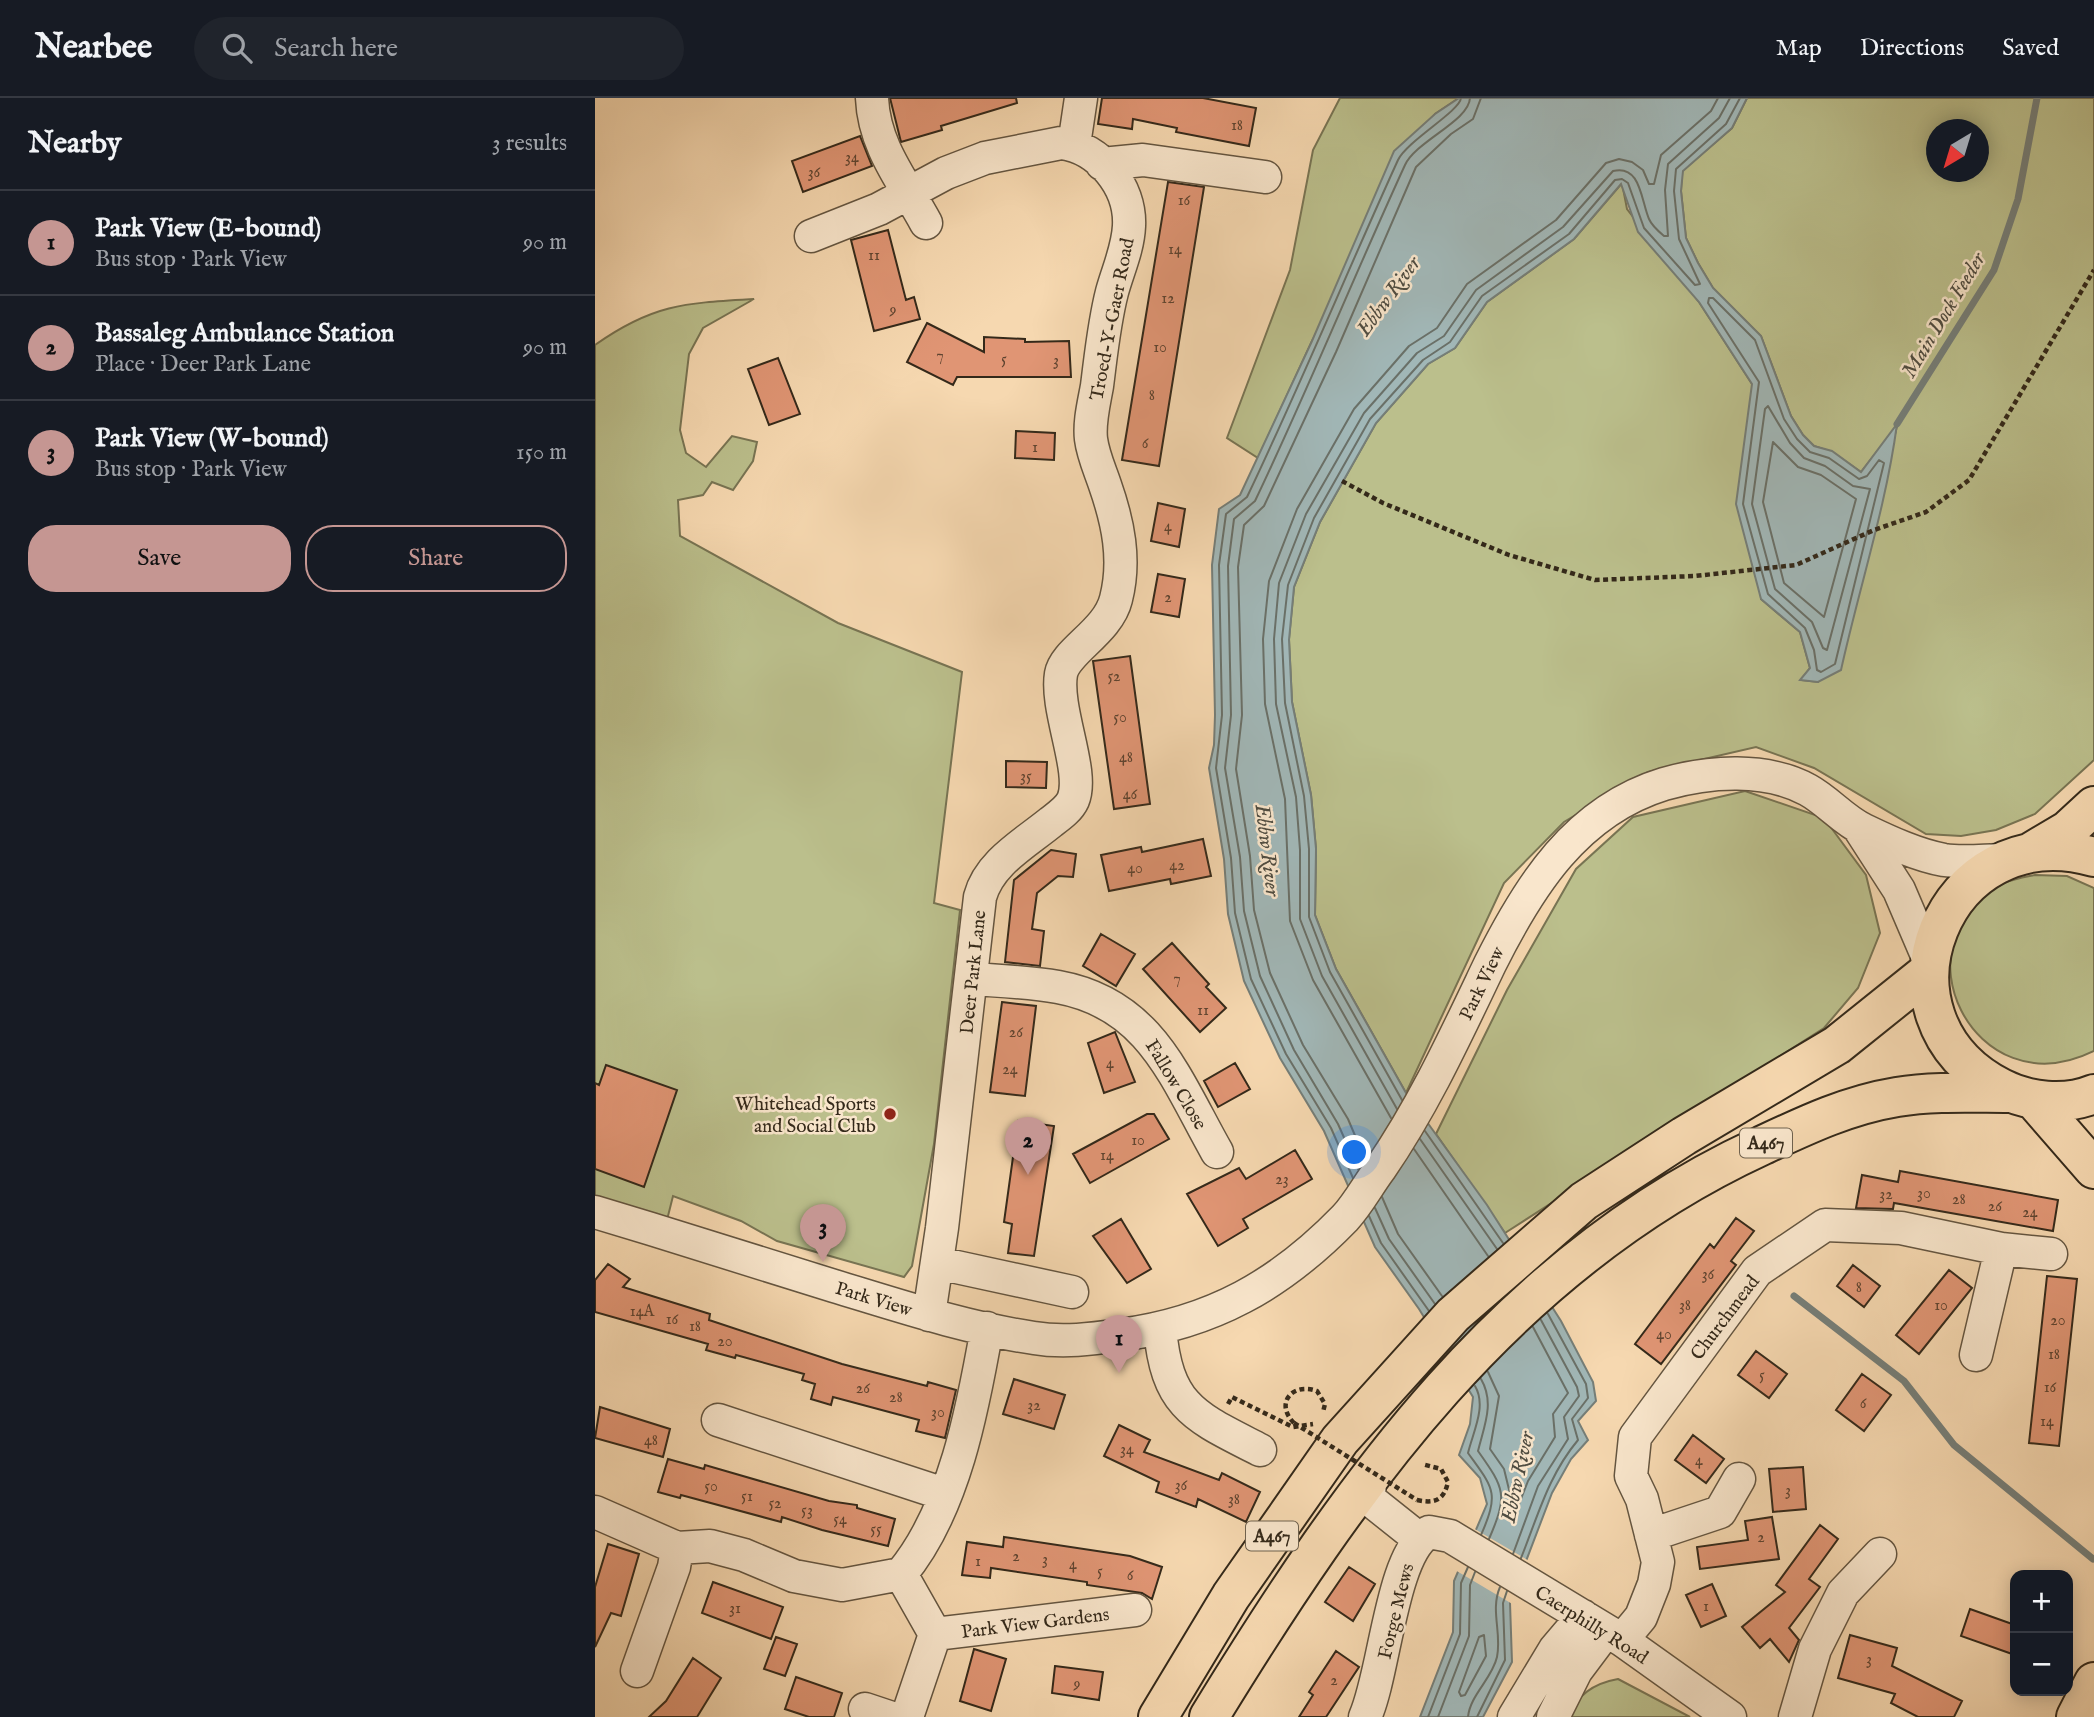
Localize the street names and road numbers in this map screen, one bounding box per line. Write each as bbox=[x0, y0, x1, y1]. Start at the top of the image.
street label: Troed-Y-Gaer Road bbox=[1085, 235, 1141, 403]
street label: Deer Park Lane bbox=[956, 909, 992, 1035]
street label: Park View bbox=[1455, 943, 1511, 1025]
street label: Fallow Close bbox=[1139, 1035, 1212, 1135]
road number: A467 bbox=[1740, 1128, 1792, 1158]
street label: Churchmead bbox=[1686, 1270, 1766, 1365]
street label: Park View bbox=[832, 1277, 915, 1323]
road number: A467 bbox=[1246, 1521, 1298, 1550]
street label: Forge Mews bbox=[1373, 1561, 1420, 1662]
street label: Caerphilly Road bbox=[1530, 1581, 1653, 1671]
street label: Park View Gardens bbox=[960, 1603, 1111, 1645]

